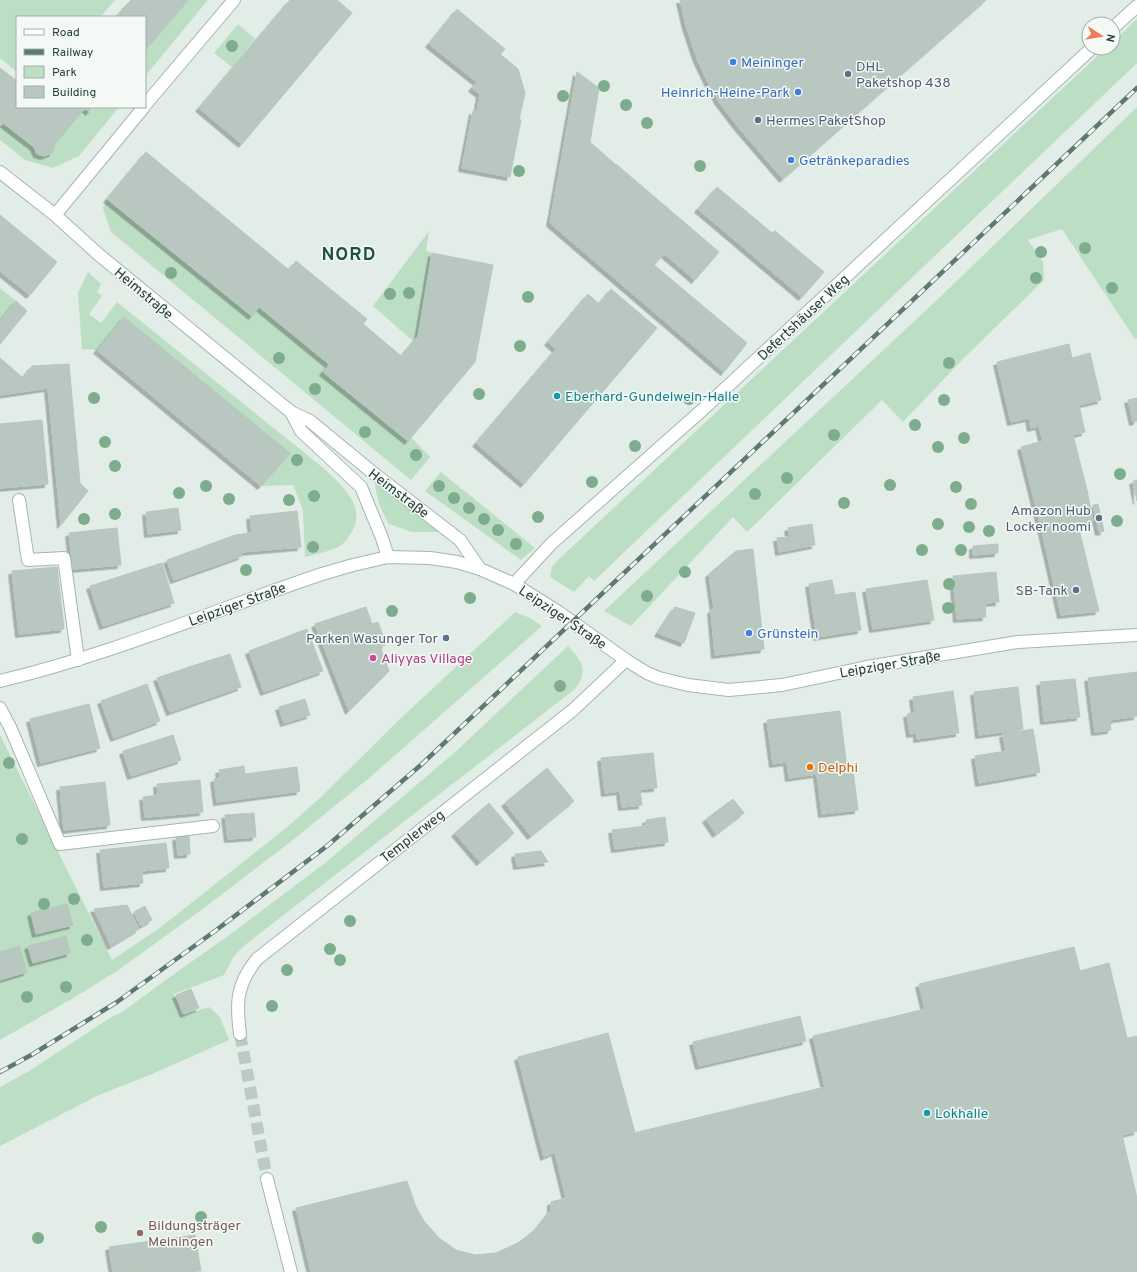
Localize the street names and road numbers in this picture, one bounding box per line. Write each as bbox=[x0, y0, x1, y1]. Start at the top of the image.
street label: Heimstraße bbox=[110, 265, 176, 324]
street label: Defertshäuser Weg bbox=[755, 271, 853, 365]
street label: Heimstraße bbox=[364, 466, 432, 523]
street label: Leipziger Straße bbox=[187, 580, 288, 631]
street label: Leipziger Straße bbox=[515, 583, 609, 654]
street label: Leipziger Straße bbox=[838, 648, 942, 683]
street label: Templerweg bbox=[377, 807, 448, 868]

